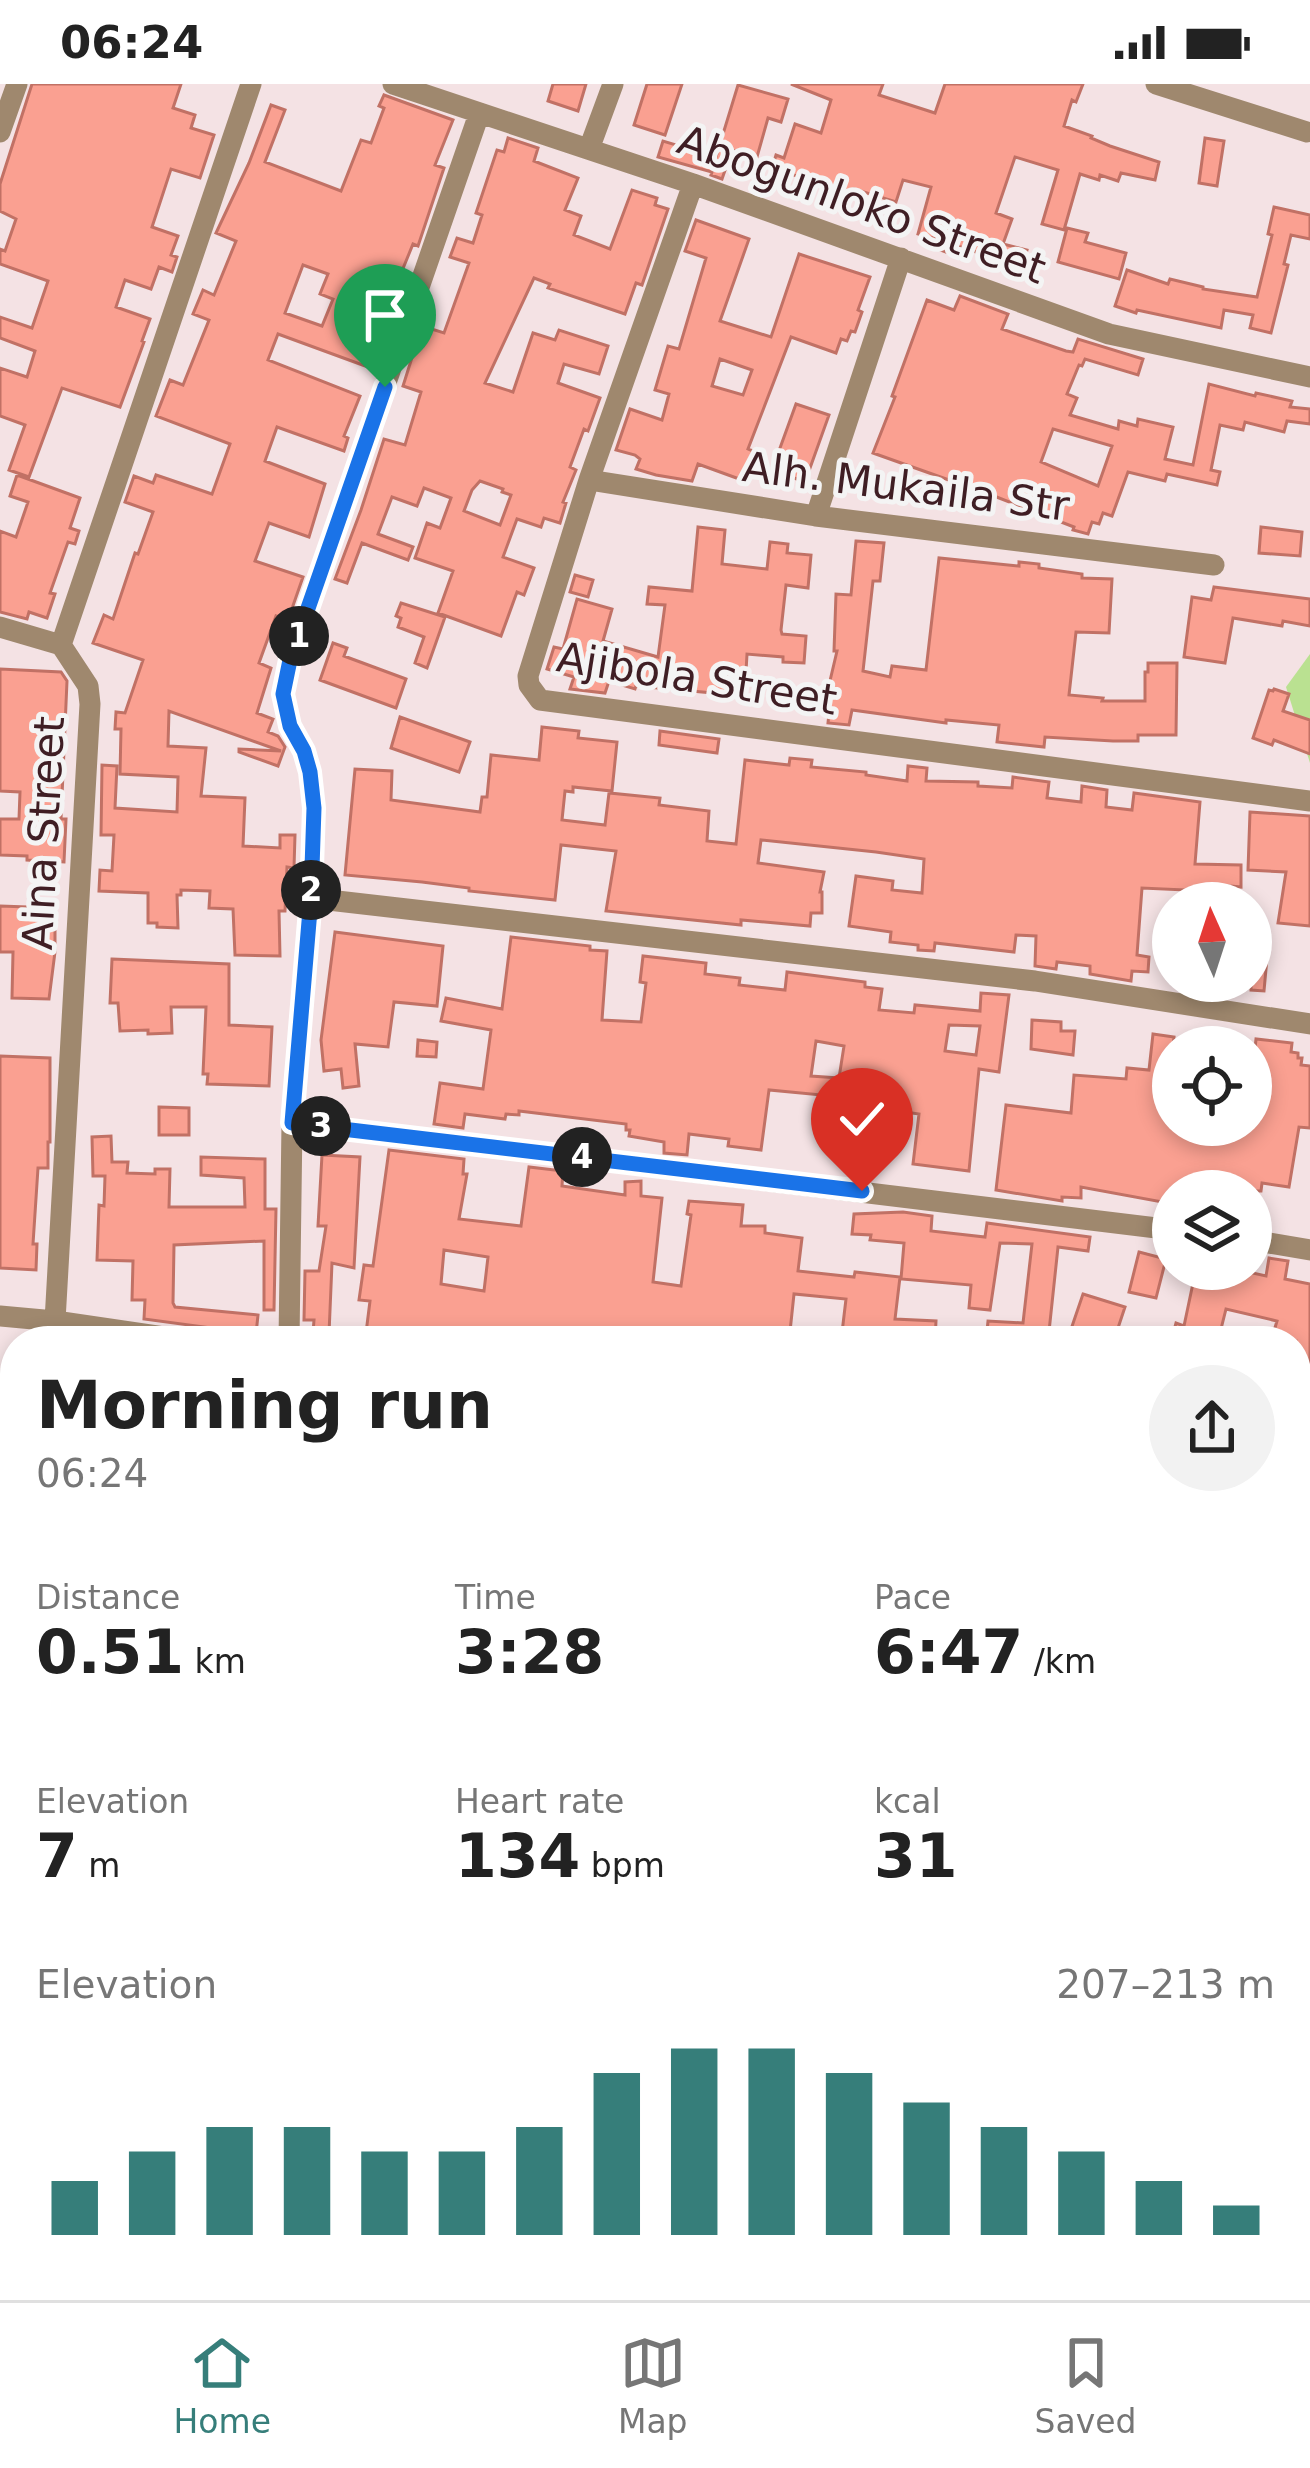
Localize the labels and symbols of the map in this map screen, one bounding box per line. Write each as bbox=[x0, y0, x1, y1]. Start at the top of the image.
street label: Abogunloko Street bbox=[671, 115, 1052, 294]
pin bbox=[334, 264, 436, 387]
street label: Alh. Mukaila Str bbox=[740, 442, 1073, 531]
pin: 1 bbox=[269, 606, 329, 666]
street label: Ajibola Street bbox=[553, 632, 840, 725]
street label: Aina Street bbox=[13, 715, 74, 951]
pin: 2 bbox=[281, 860, 341, 920]
north arrow bbox=[1152, 882, 1272, 1002]
pin bbox=[811, 1068, 913, 1191]
pin: 3 bbox=[291, 1096, 351, 1156]
pin: 4 bbox=[552, 1127, 612, 1187]

